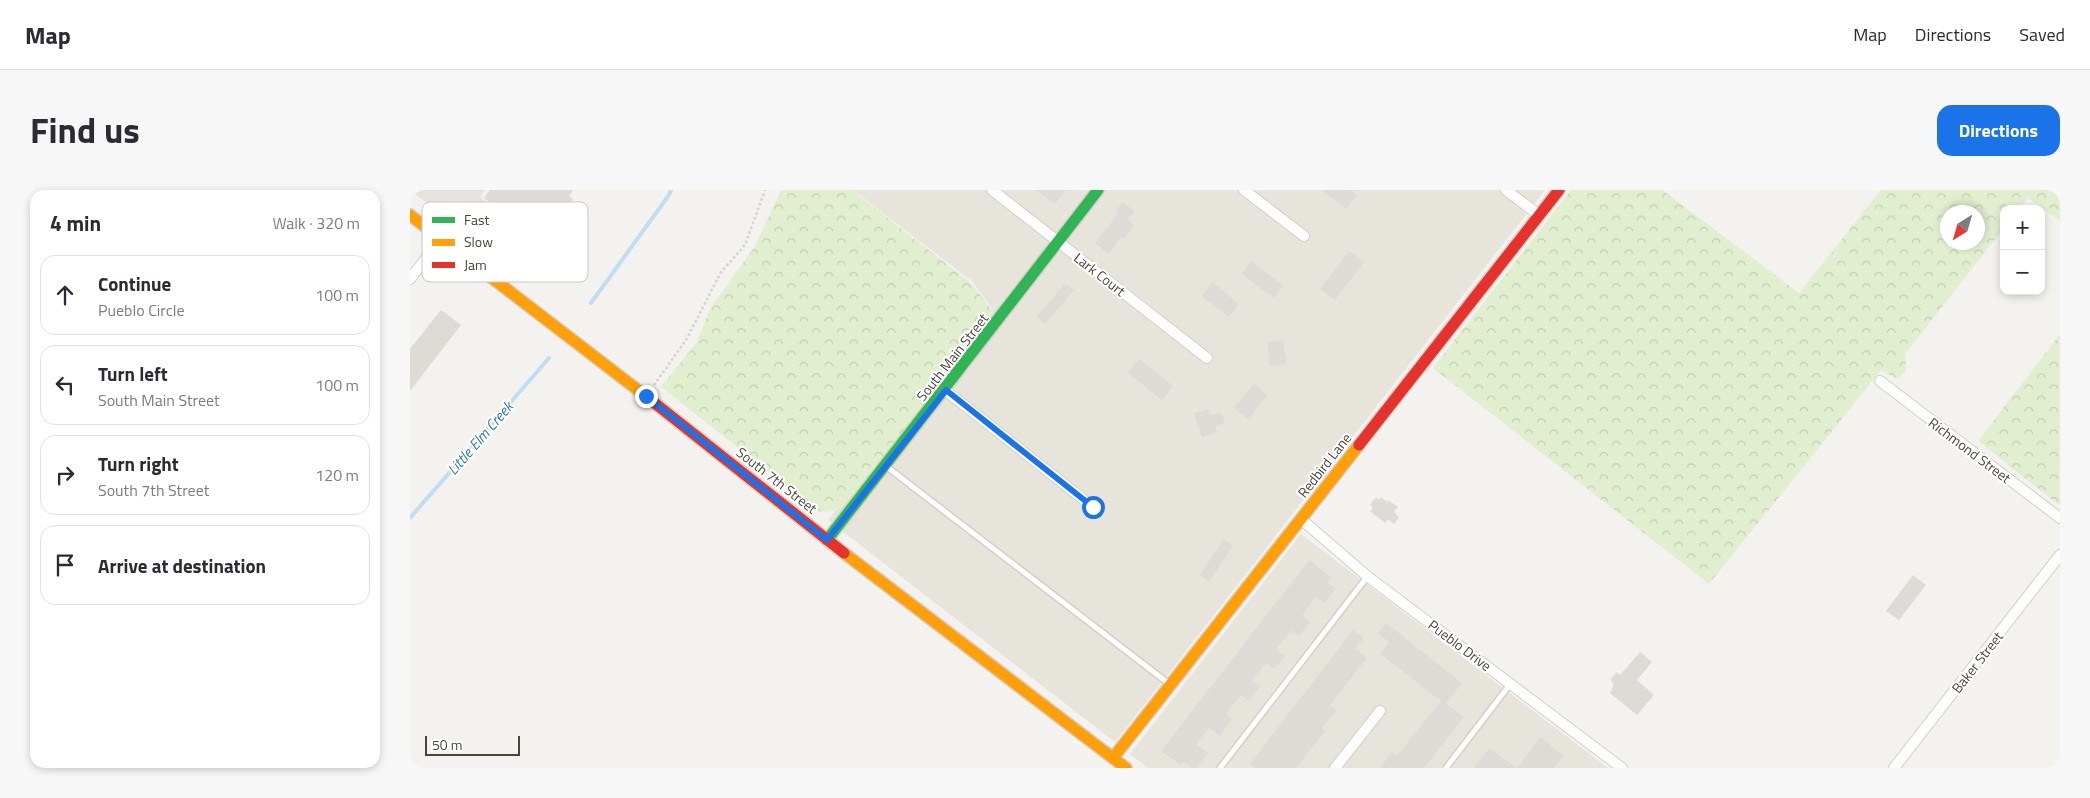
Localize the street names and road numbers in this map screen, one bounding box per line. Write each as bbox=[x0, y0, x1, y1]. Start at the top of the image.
street label: Lark Court bbox=[1070, 247, 1130, 301]
street label: South Main Street bbox=[911, 309, 993, 405]
street label: Richmond Street bbox=[1924, 412, 2016, 488]
street label: Redbird Lane bbox=[1292, 428, 1356, 502]
street label: South 7th Street bbox=[732, 442, 822, 518]
street label: Pueblo Drive bbox=[1424, 614, 1496, 676]
street label: Baker Street bbox=[1946, 627, 2008, 697]

